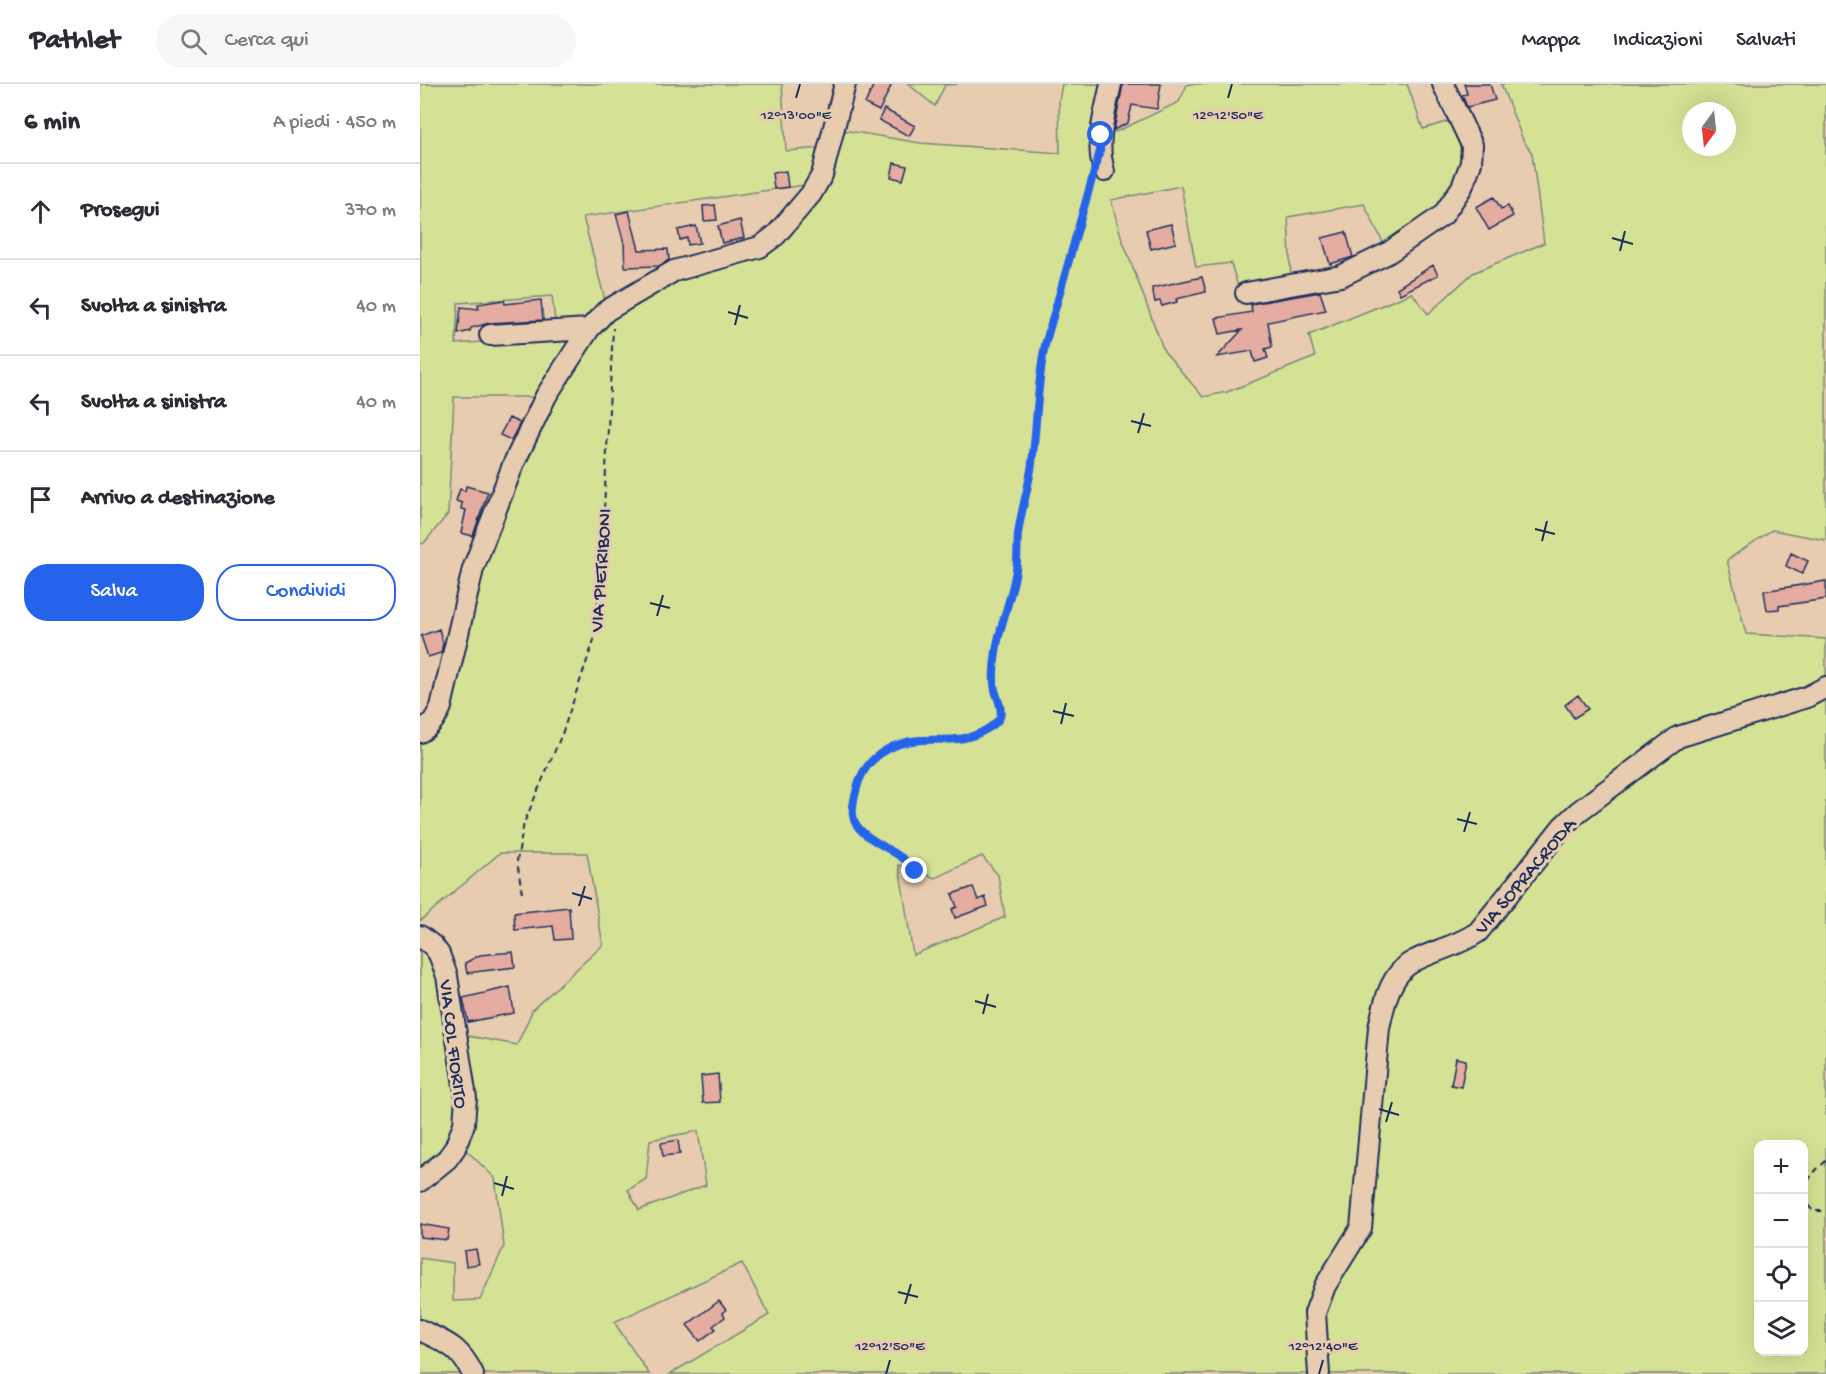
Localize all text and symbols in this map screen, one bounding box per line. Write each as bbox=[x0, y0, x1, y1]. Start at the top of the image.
search box bbox=[156, 14, 576, 68]
text: Pathlet bbox=[30, 25, 120, 58]
icon: search bbox=[177, 25, 210, 58]
text: Cerca qui bbox=[225, 28, 309, 54]
text: Mappa bbox=[1521, 29, 1580, 54]
text: Indicazioni bbox=[1613, 29, 1703, 54]
text: Salvati bbox=[1736, 29, 1796, 54]
north arrow bbox=[1682, 102, 1736, 156]
text: 12°13'00"E bbox=[760, 107, 832, 125]
text: 12°12'50"E bbox=[1192, 107, 1263, 125]
text: 6 min bbox=[24, 108, 80, 139]
text: A piedi · 450 m bbox=[273, 112, 396, 135]
route start bbox=[1087, 121, 1113, 147]
icon: ahead bbox=[24, 195, 57, 228]
text: Prosegui bbox=[81, 198, 159, 224]
text: 370 m bbox=[345, 200, 396, 223]
icon: left bbox=[24, 291, 57, 324]
text: Svolta a sinistra bbox=[81, 294, 226, 320]
text: 40 m bbox=[356, 296, 396, 319]
icon: left bbox=[24, 387, 57, 420]
text: Svolta a sinistra bbox=[81, 390, 226, 416]
text: 40 m bbox=[356, 392, 396, 415]
icon: arrive bbox=[24, 483, 57, 516]
text: Arrivo a destinazione bbox=[81, 486, 275, 512]
street label: VIA PIETRIBONI bbox=[587, 508, 618, 634]
button: Salva bbox=[24, 564, 204, 621]
button: Condividi bbox=[216, 564, 396, 621]
street label: VIA SOPRACRODA bbox=[1471, 813, 1583, 941]
route end bbox=[901, 857, 927, 883]
street label: VIA COL FIORITO bbox=[432, 978, 471, 1110]
map controls bbox=[1754, 1140, 1808, 1356]
button: + bbox=[1754, 1140, 1808, 1194]
button: − bbox=[1754, 1194, 1808, 1248]
button: locate bbox=[1754, 1248, 1808, 1302]
button: layers bbox=[1754, 1302, 1808, 1356]
text: 12°12'50"E bbox=[854, 1338, 925, 1356]
text: 12°12'40"E bbox=[1288, 1338, 1358, 1356]

